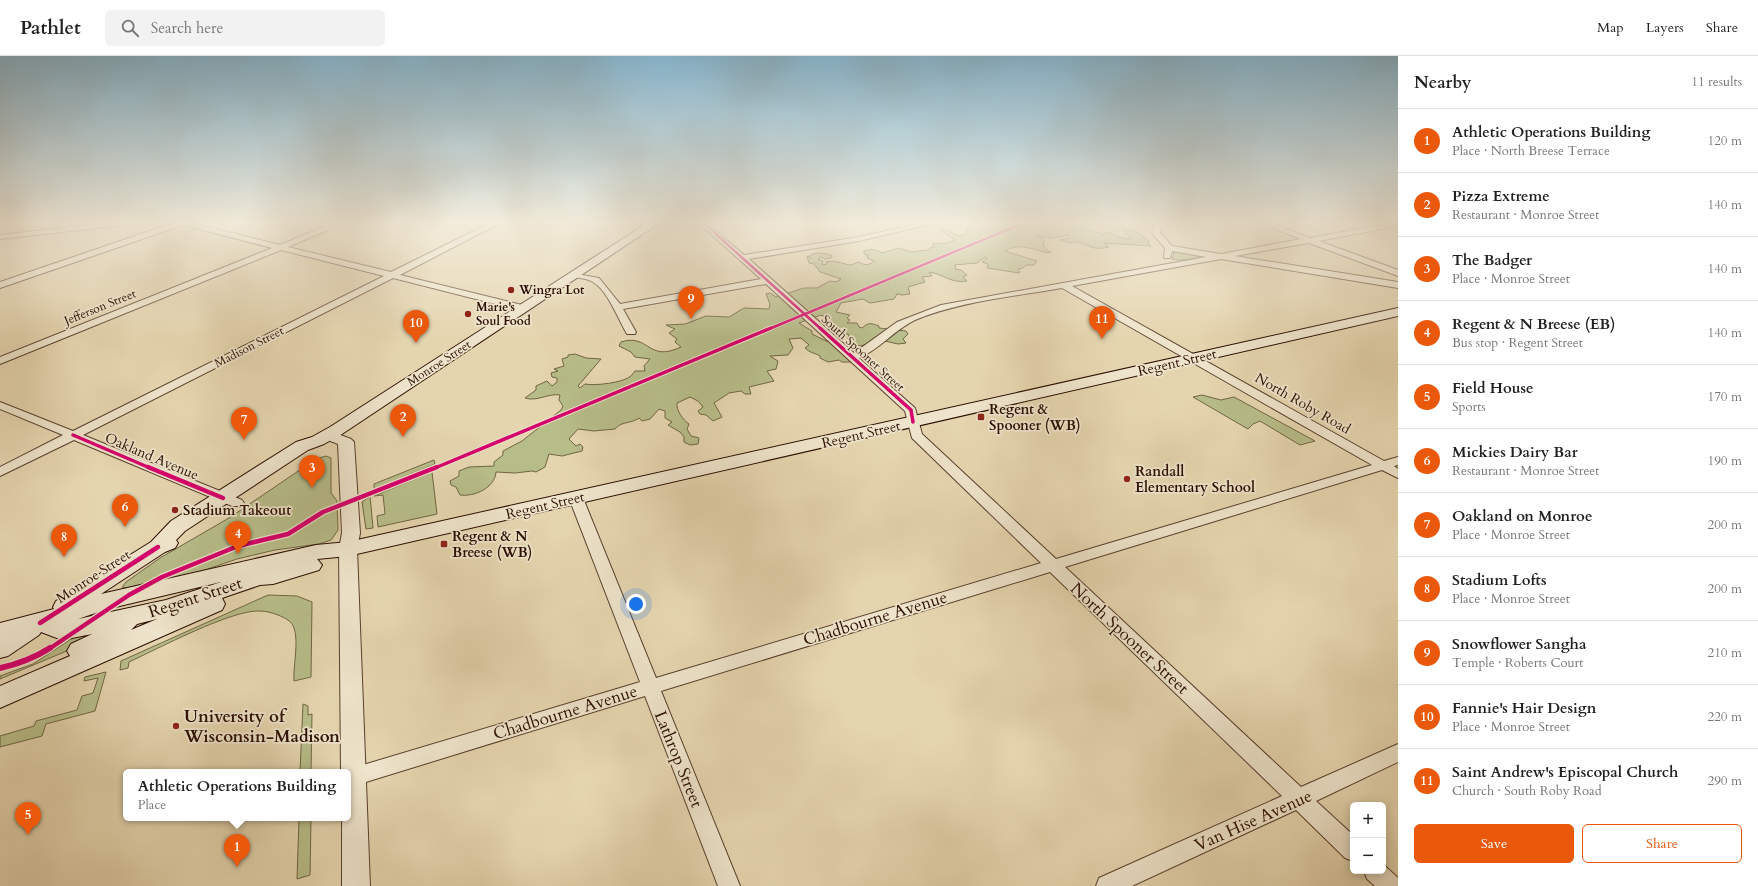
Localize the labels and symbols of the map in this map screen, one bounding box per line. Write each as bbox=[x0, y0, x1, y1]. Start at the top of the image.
place label: Wingra Lot bbox=[518, 282, 585, 298]
street label: Jefferson Street bbox=[60, 285, 138, 329]
marker: Wingra Lot bbox=[506, 285, 516, 295]
pin: 9 bbox=[678, 286, 704, 319]
place label: Marie's Soul Food bbox=[476, 299, 531, 329]
pin: 11 bbox=[1089, 306, 1115, 339]
marker: Marie's Soul Food bbox=[463, 309, 473, 319]
pin: 10 bbox=[403, 310, 429, 343]
street label: South Spooner Street bbox=[818, 311, 908, 395]
street label: Madison Street bbox=[212, 323, 287, 371]
street label: Monroe Street bbox=[404, 336, 474, 390]
street label: Regent Street bbox=[1136, 344, 1219, 381]
street label: North Roby Road bbox=[1252, 368, 1354, 439]
place label: Regent & Spooner (WB) bbox=[989, 400, 1081, 435]
pin: 2 bbox=[390, 404, 416, 437]
pin: 7 bbox=[231, 407, 257, 440]
marker: Regent & Spooner (WB) bbox=[976, 412, 986, 422]
street label: Regent Street bbox=[820, 416, 903, 453]
street label: Oakland Avenue bbox=[102, 428, 201, 485]
pin: 3 bbox=[299, 455, 325, 488]
place label: Randall Elementary School bbox=[1135, 462, 1255, 497]
marker: Randall Elementary School bbox=[1122, 474, 1132, 484]
street label: Regent Street bbox=[504, 487, 587, 524]
pin: 6 bbox=[112, 494, 138, 527]
place label: Stadium Takeout bbox=[183, 501, 291, 520]
marker: Stadium Takeout bbox=[170, 505, 180, 515]
pin: 4 bbox=[225, 521, 251, 554]
pin: 8 bbox=[51, 524, 77, 557]
place label: Regent & N Breese (WB) bbox=[452, 527, 532, 562]
marker: Regent & N Breese (WB) bbox=[439, 539, 449, 549]
street label: Monroe Street bbox=[52, 545, 135, 608]
street label: Regent Street bbox=[145, 571, 246, 623]
street label: North Spooner Street bbox=[1065, 577, 1194, 700]
street label: Chadbourne Avenue bbox=[800, 586, 950, 651]
your location bbox=[626, 594, 646, 614]
street label: Chadbourne Avenue bbox=[490, 680, 640, 745]
place label: University of Wisconsin-Madison bbox=[183, 705, 340, 748]
street label: Lathrop Street bbox=[649, 707, 709, 811]
marker: University of Wisconsin-Madison bbox=[171, 721, 181, 731]
street label: Van Hise Avenue bbox=[1191, 784, 1316, 857]
pin: 5 bbox=[15, 802, 41, 835]
pin: 1 bbox=[224, 834, 250, 867]

